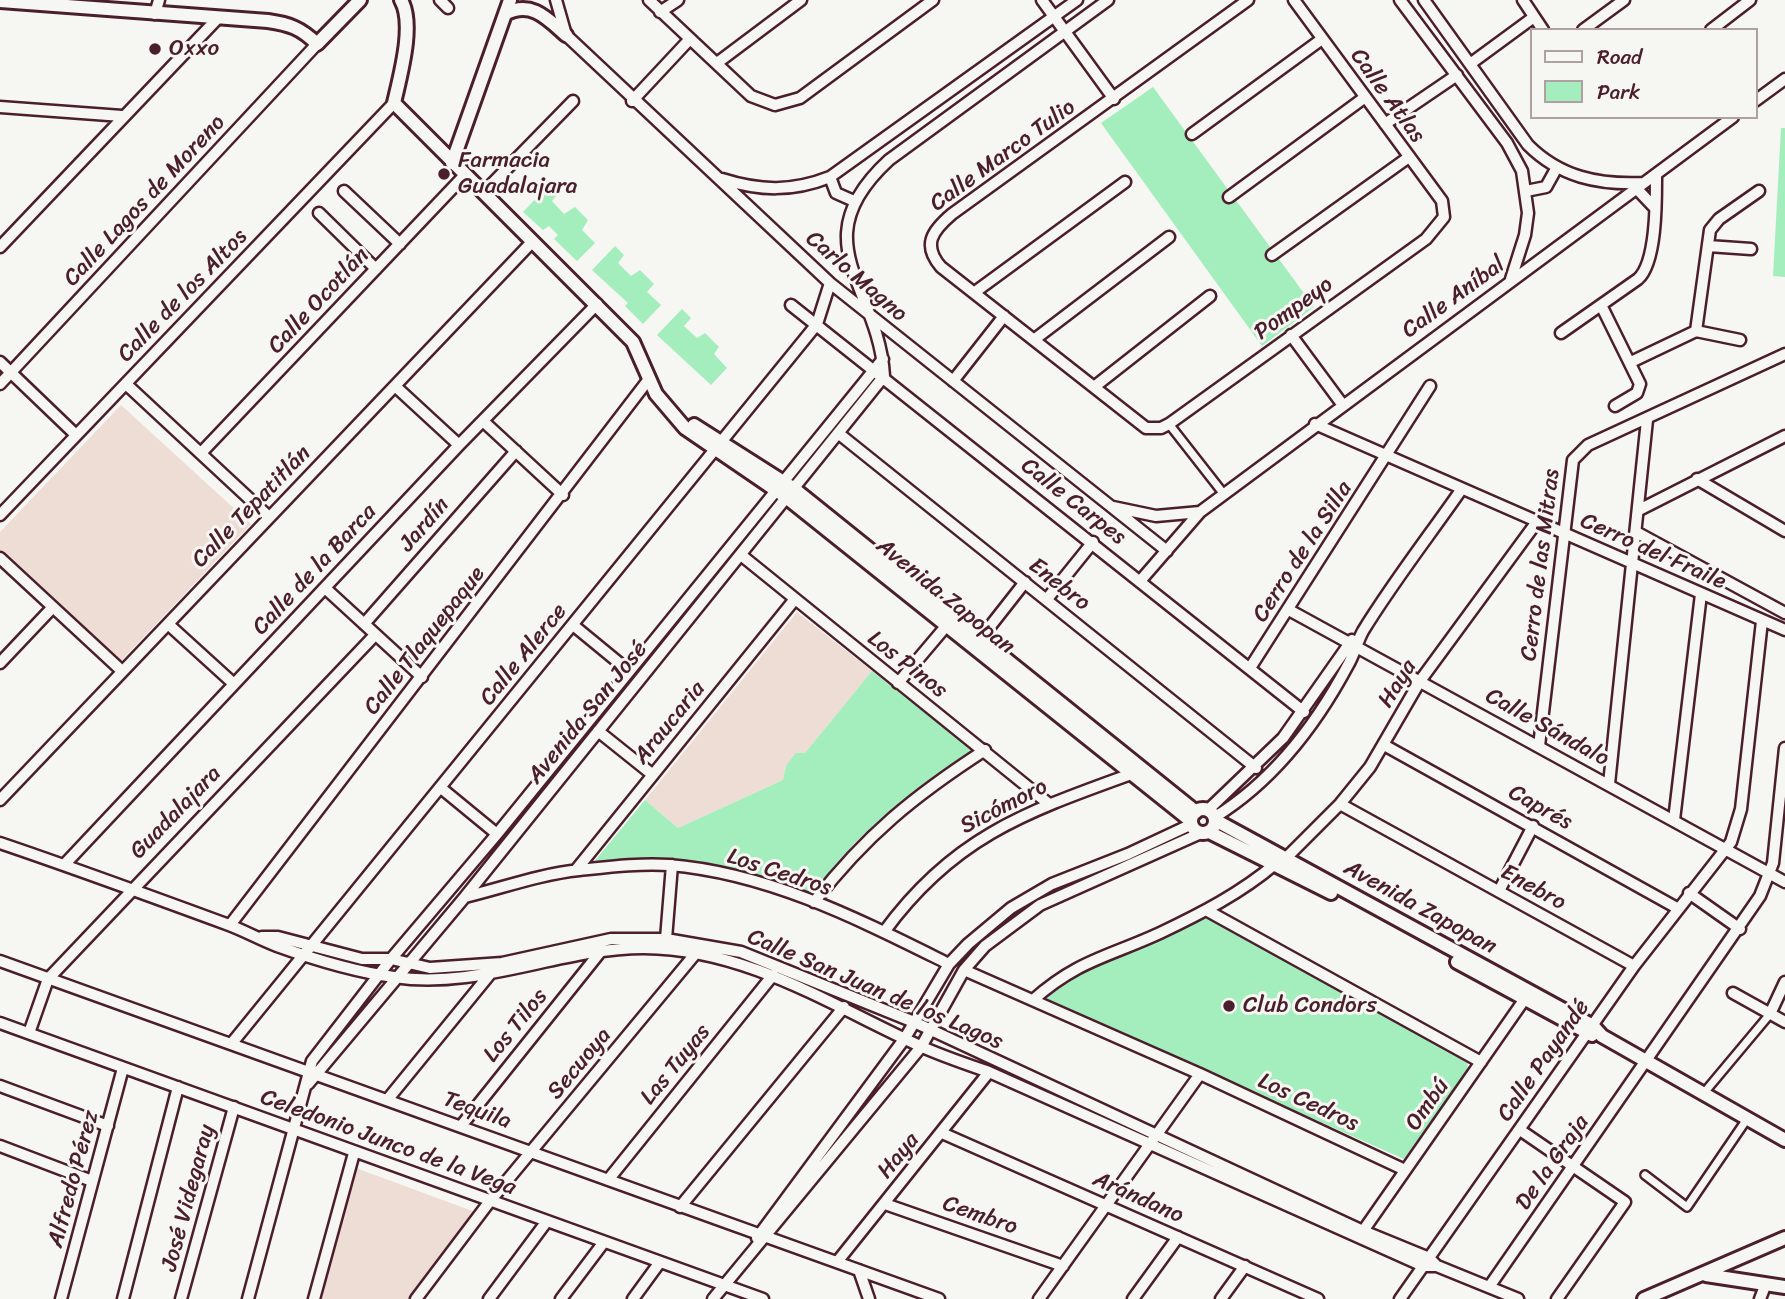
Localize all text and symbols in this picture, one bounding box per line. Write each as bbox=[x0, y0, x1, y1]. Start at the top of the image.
legend bbox=[1530, 28, 1757, 119]
place label: Oxxo bbox=[169, 35, 219, 63]
text: Road bbox=[1597, 38, 1642, 76]
marker: Oxxo bbox=[147, 41, 163, 57]
street label: Calle Atlas bbox=[1344, 44, 1430, 148]
text: Park bbox=[1597, 73, 1640, 111]
street label: Calle Marco Tulio bbox=[925, 94, 1081, 218]
street label: Calle Lagos de Moreno bbox=[58, 110, 232, 292]
place label: Farmacia Guadalajara bbox=[458, 147, 577, 201]
marker: Farmacia Guadalajara bbox=[436, 166, 452, 182]
street label: Calle de los Altos bbox=[113, 224, 253, 368]
street label: Carlo Magno bbox=[800, 225, 912, 329]
street label: Calle Ocotlán bbox=[263, 242, 375, 360]
street label: Calle Aníbal bbox=[1397, 251, 1511, 345]
street label: Pompeyo bbox=[1249, 271, 1339, 347]
street label: Calle Tepatitlán bbox=[187, 440, 317, 574]
street label: Calle Carpes bbox=[1015, 452, 1131, 552]
street label: Cerro de las Mitras bbox=[1516, 468, 1566, 662]
street label: Cerro de la Silla bbox=[1247, 476, 1359, 628]
street label: Jardín bbox=[394, 492, 456, 558]
street label: Calle de la Barca bbox=[247, 499, 383, 641]
street label: Cerro del Fraile bbox=[1576, 508, 1730, 596]
street label: Avenida Zapopan bbox=[870, 533, 1020, 661]
street label: Enebro bbox=[1023, 552, 1095, 618]
street label: Calle Tlaquepaque bbox=[359, 561, 491, 721]
street label: Calle Alerce bbox=[475, 599, 573, 711]
street label: Los Pinos bbox=[862, 625, 952, 705]
street label: Avenida San José bbox=[522, 636, 654, 790]
street label: Haya bbox=[1373, 655, 1423, 713]
street label: Araucaria bbox=[628, 676, 712, 770]
street label: Calle Sándalo bbox=[1480, 683, 1614, 773]
street label: Guadalajara bbox=[125, 761, 227, 865]
street label: Sicómoro bbox=[956, 773, 1052, 841]
street label: Caprés bbox=[1503, 779, 1577, 837]
street label: Los Cedros bbox=[724, 843, 834, 903]
street label: Avenida Zapopan bbox=[1339, 855, 1501, 961]
street label: Enebro bbox=[1496, 859, 1570, 917]
street label: Calle San Juan de los Lagos bbox=[743, 924, 1007, 1056]
street label: Los Tilos bbox=[478, 984, 554, 1068]
place label: Club Condors bbox=[1243, 992, 1377, 1020]
street label: Calle Payandé bbox=[1492, 995, 1596, 1127]
marker: Club Condors bbox=[1221, 998, 1237, 1014]
street label: Las Tuyas bbox=[635, 1019, 717, 1111]
street label: Secuoya bbox=[542, 1023, 618, 1105]
street label: Los Cedros bbox=[1253, 1068, 1363, 1138]
street label: Ombú bbox=[1400, 1074, 1456, 1136]
street label: Celedonio Junco de la Vega bbox=[256, 1084, 520, 1202]
street label: Tequila bbox=[439, 1086, 515, 1136]
street label: Alfredo Pérez bbox=[42, 1108, 106, 1250]
street label: De la Graja bbox=[1510, 1110, 1596, 1216]
street label: José Videgaray bbox=[156, 1122, 222, 1274]
street label: Haya bbox=[872, 1127, 926, 1185]
street label: Arándano bbox=[1088, 1166, 1188, 1230]
street label: Cembro bbox=[939, 1190, 1021, 1242]

